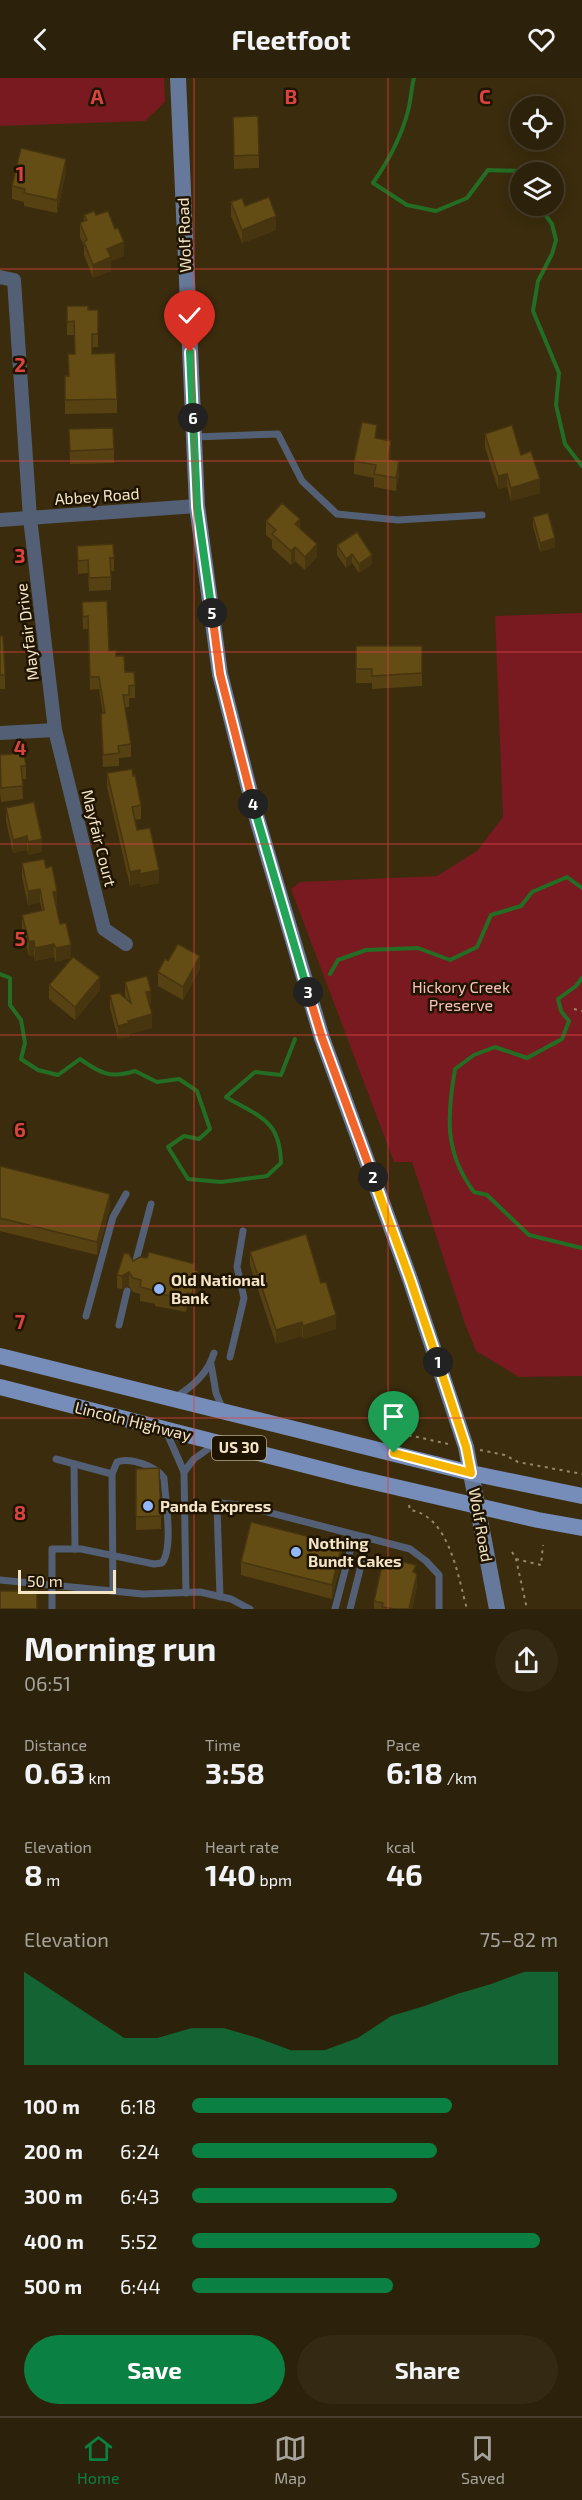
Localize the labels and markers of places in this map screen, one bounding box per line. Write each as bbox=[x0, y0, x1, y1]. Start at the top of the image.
pin bbox=[164, 290, 215, 352]
pin: 6 bbox=[178, 403, 208, 433]
pin: 5 bbox=[197, 598, 227, 628]
pin: 4 bbox=[238, 789, 268, 819]
pin: 3 bbox=[293, 977, 323, 1007]
pin: 2 bbox=[358, 1162, 388, 1192]
place label: Old National Bank bbox=[171, 1270, 266, 1307]
marker: Old National Bank bbox=[152, 1282, 166, 1296]
pin: 1 bbox=[423, 1347, 453, 1377]
pin bbox=[368, 1391, 419, 1453]
place label: Panda Express bbox=[160, 1496, 271, 1515]
marker: Panda Express bbox=[141, 1499, 155, 1513]
place label: Nothing Bundt Cakes bbox=[308, 1533, 402, 1570]
marker: Nothing Bundt Cakes bbox=[289, 1545, 303, 1559]

